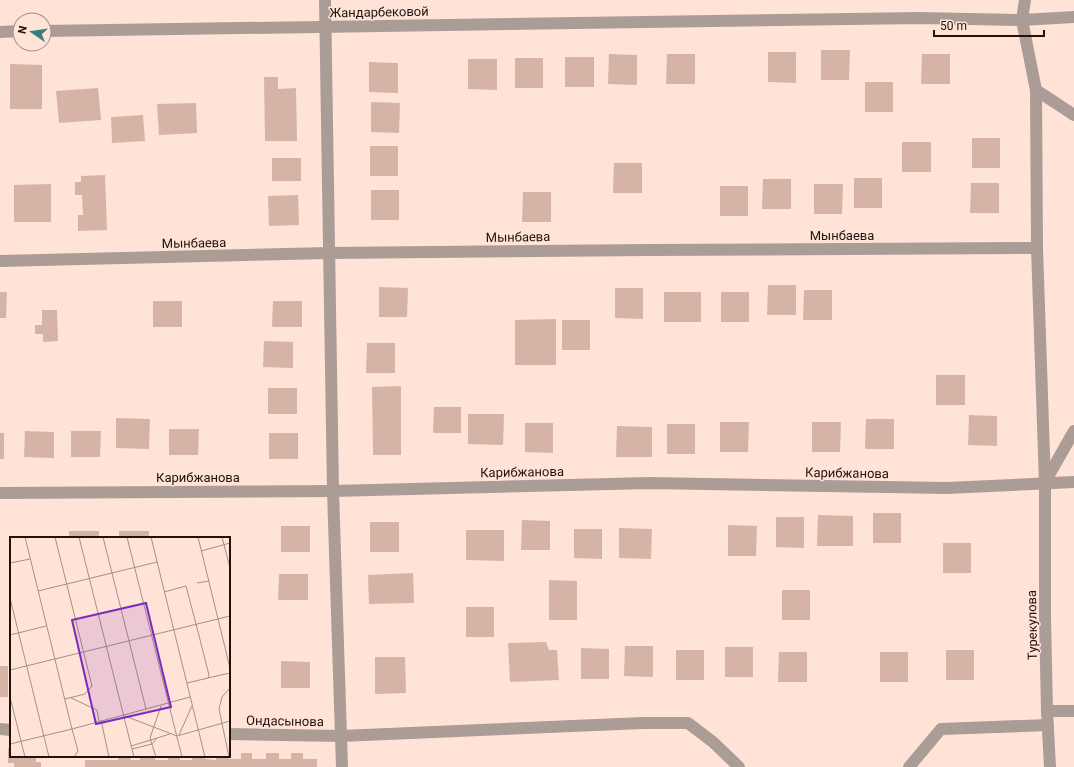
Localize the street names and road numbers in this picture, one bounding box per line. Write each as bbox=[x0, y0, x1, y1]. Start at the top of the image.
street label: Жандарбековой bbox=[329, 4, 429, 20]
street label: Мынбаева bbox=[810, 228, 874, 243]
street label: Мынбаева bbox=[486, 229, 550, 245]
street label: Мынбаева bbox=[162, 235, 226, 251]
street label: Карибжанова bbox=[480, 464, 564, 480]
street label: Карибжанова bbox=[805, 465, 889, 481]
street label: Карибжанова bbox=[156, 470, 240, 485]
street label: Турекулова bbox=[1024, 590, 1040, 660]
street label: Ондасынова bbox=[246, 713, 324, 729]

